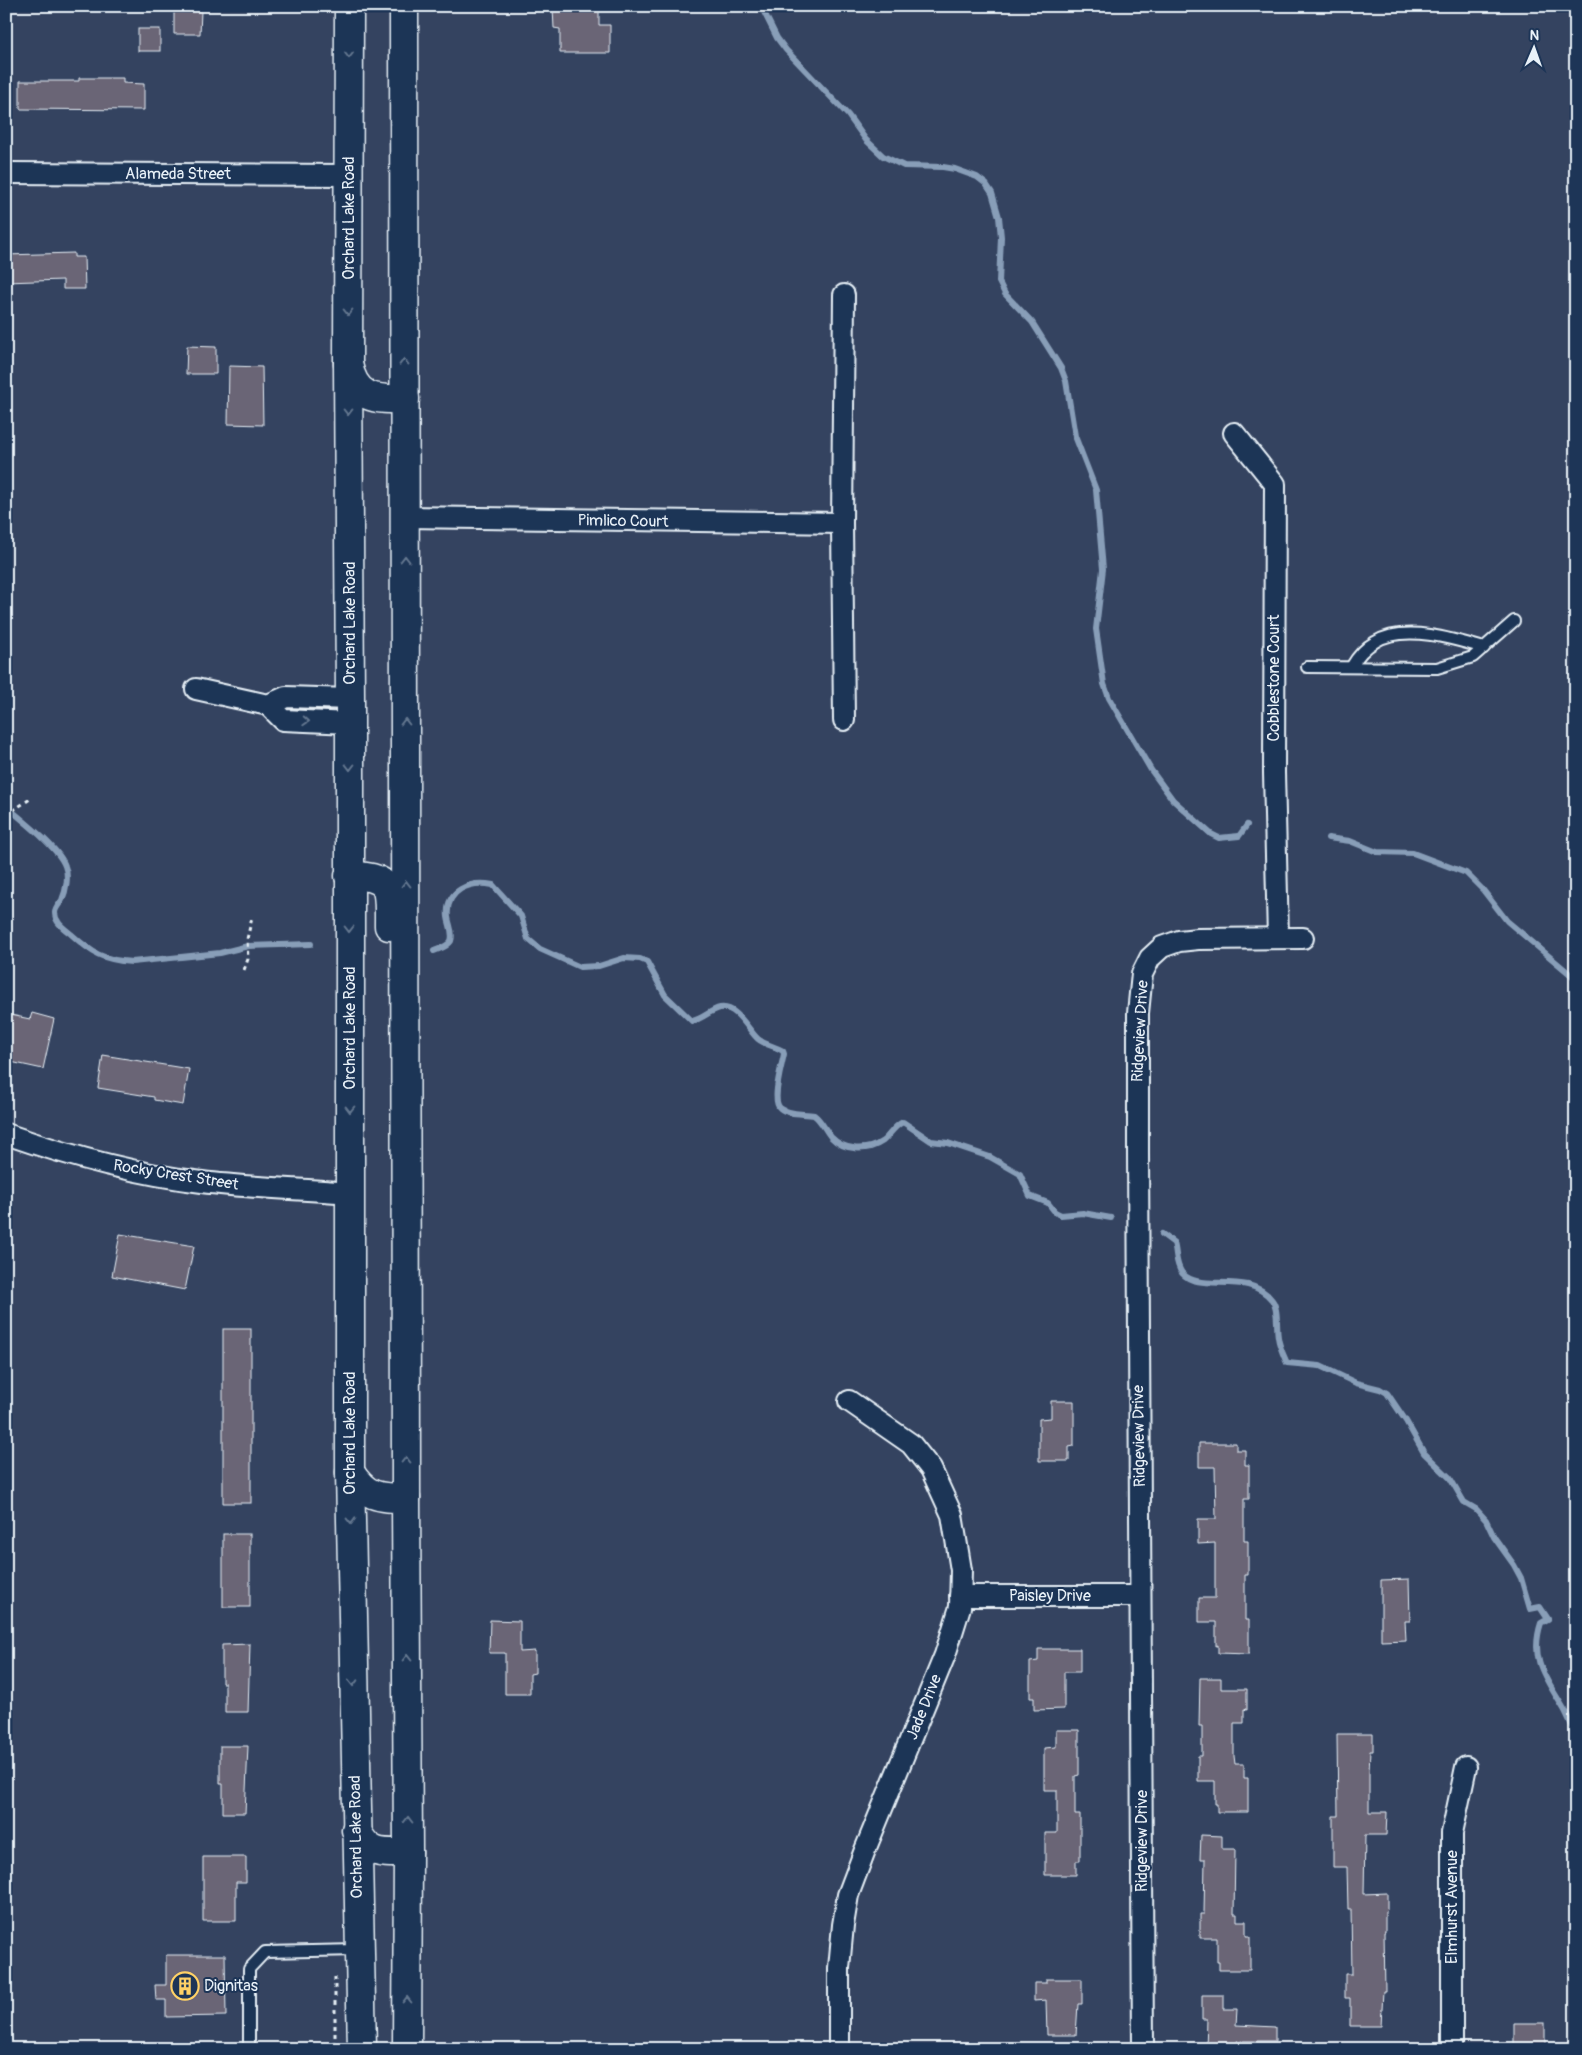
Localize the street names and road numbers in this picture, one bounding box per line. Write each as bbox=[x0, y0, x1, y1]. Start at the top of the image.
street label: Orchard Lake Road bbox=[339, 156, 359, 280]
street label: Alameda Street bbox=[125, 164, 231, 184]
street label: Pimlico Court bbox=[577, 510, 669, 532]
street label: Orchard Lake Road bbox=[340, 561, 360, 685]
street label: Cobblestone Court bbox=[1264, 614, 1284, 742]
street label: Orchard Lake Road bbox=[340, 966, 360, 1090]
street label: Ridgeview Drive bbox=[1127, 979, 1153, 1083]
street label: Rocky Crest Street bbox=[112, 1155, 241, 1195]
street label: Orchard Lake Road bbox=[340, 1371, 360, 1495]
street label: Ridgeview Drive bbox=[1128, 1385, 1150, 1487]
street label: Paisley Drive bbox=[1009, 1586, 1091, 1606]
street label: Jade Drive bbox=[902, 1671, 946, 1743]
street label: Orchard Lake Road bbox=[345, 1775, 367, 1899]
street label: Ridgeview Drive bbox=[1132, 1790, 1152, 1892]
street label: Elmhurst Avenue bbox=[1442, 1850, 1462, 1964]

